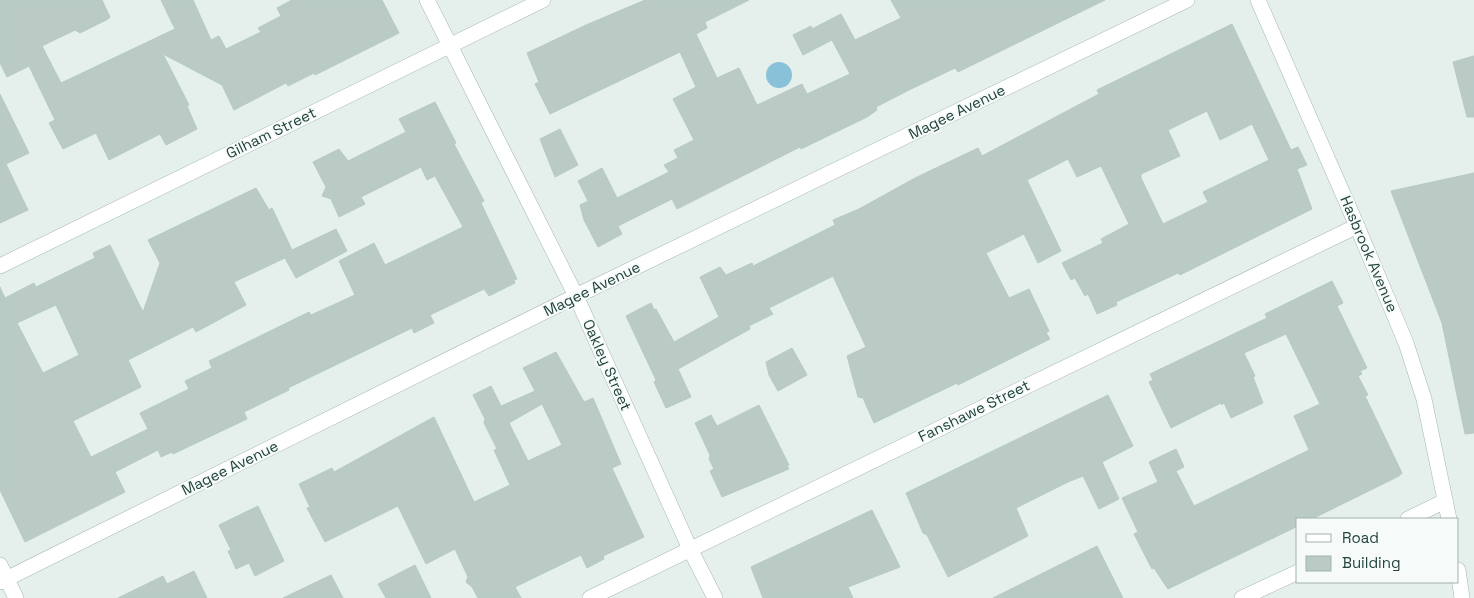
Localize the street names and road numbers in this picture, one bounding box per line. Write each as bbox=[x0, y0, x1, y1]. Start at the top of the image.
street label: Magee Avenue bbox=[905, 80, 1008, 143]
street label: Gilham Street bbox=[223, 103, 319, 162]
street label: Hasbrook Avenue bbox=[1336, 193, 1403, 315]
street label: Magee Avenue bbox=[540, 257, 643, 320]
street label: Oakley Street bbox=[579, 316, 636, 414]
street label: Fanshawe Street bbox=[915, 375, 1033, 446]
street label: Magee Avenue bbox=[178, 436, 281, 499]

